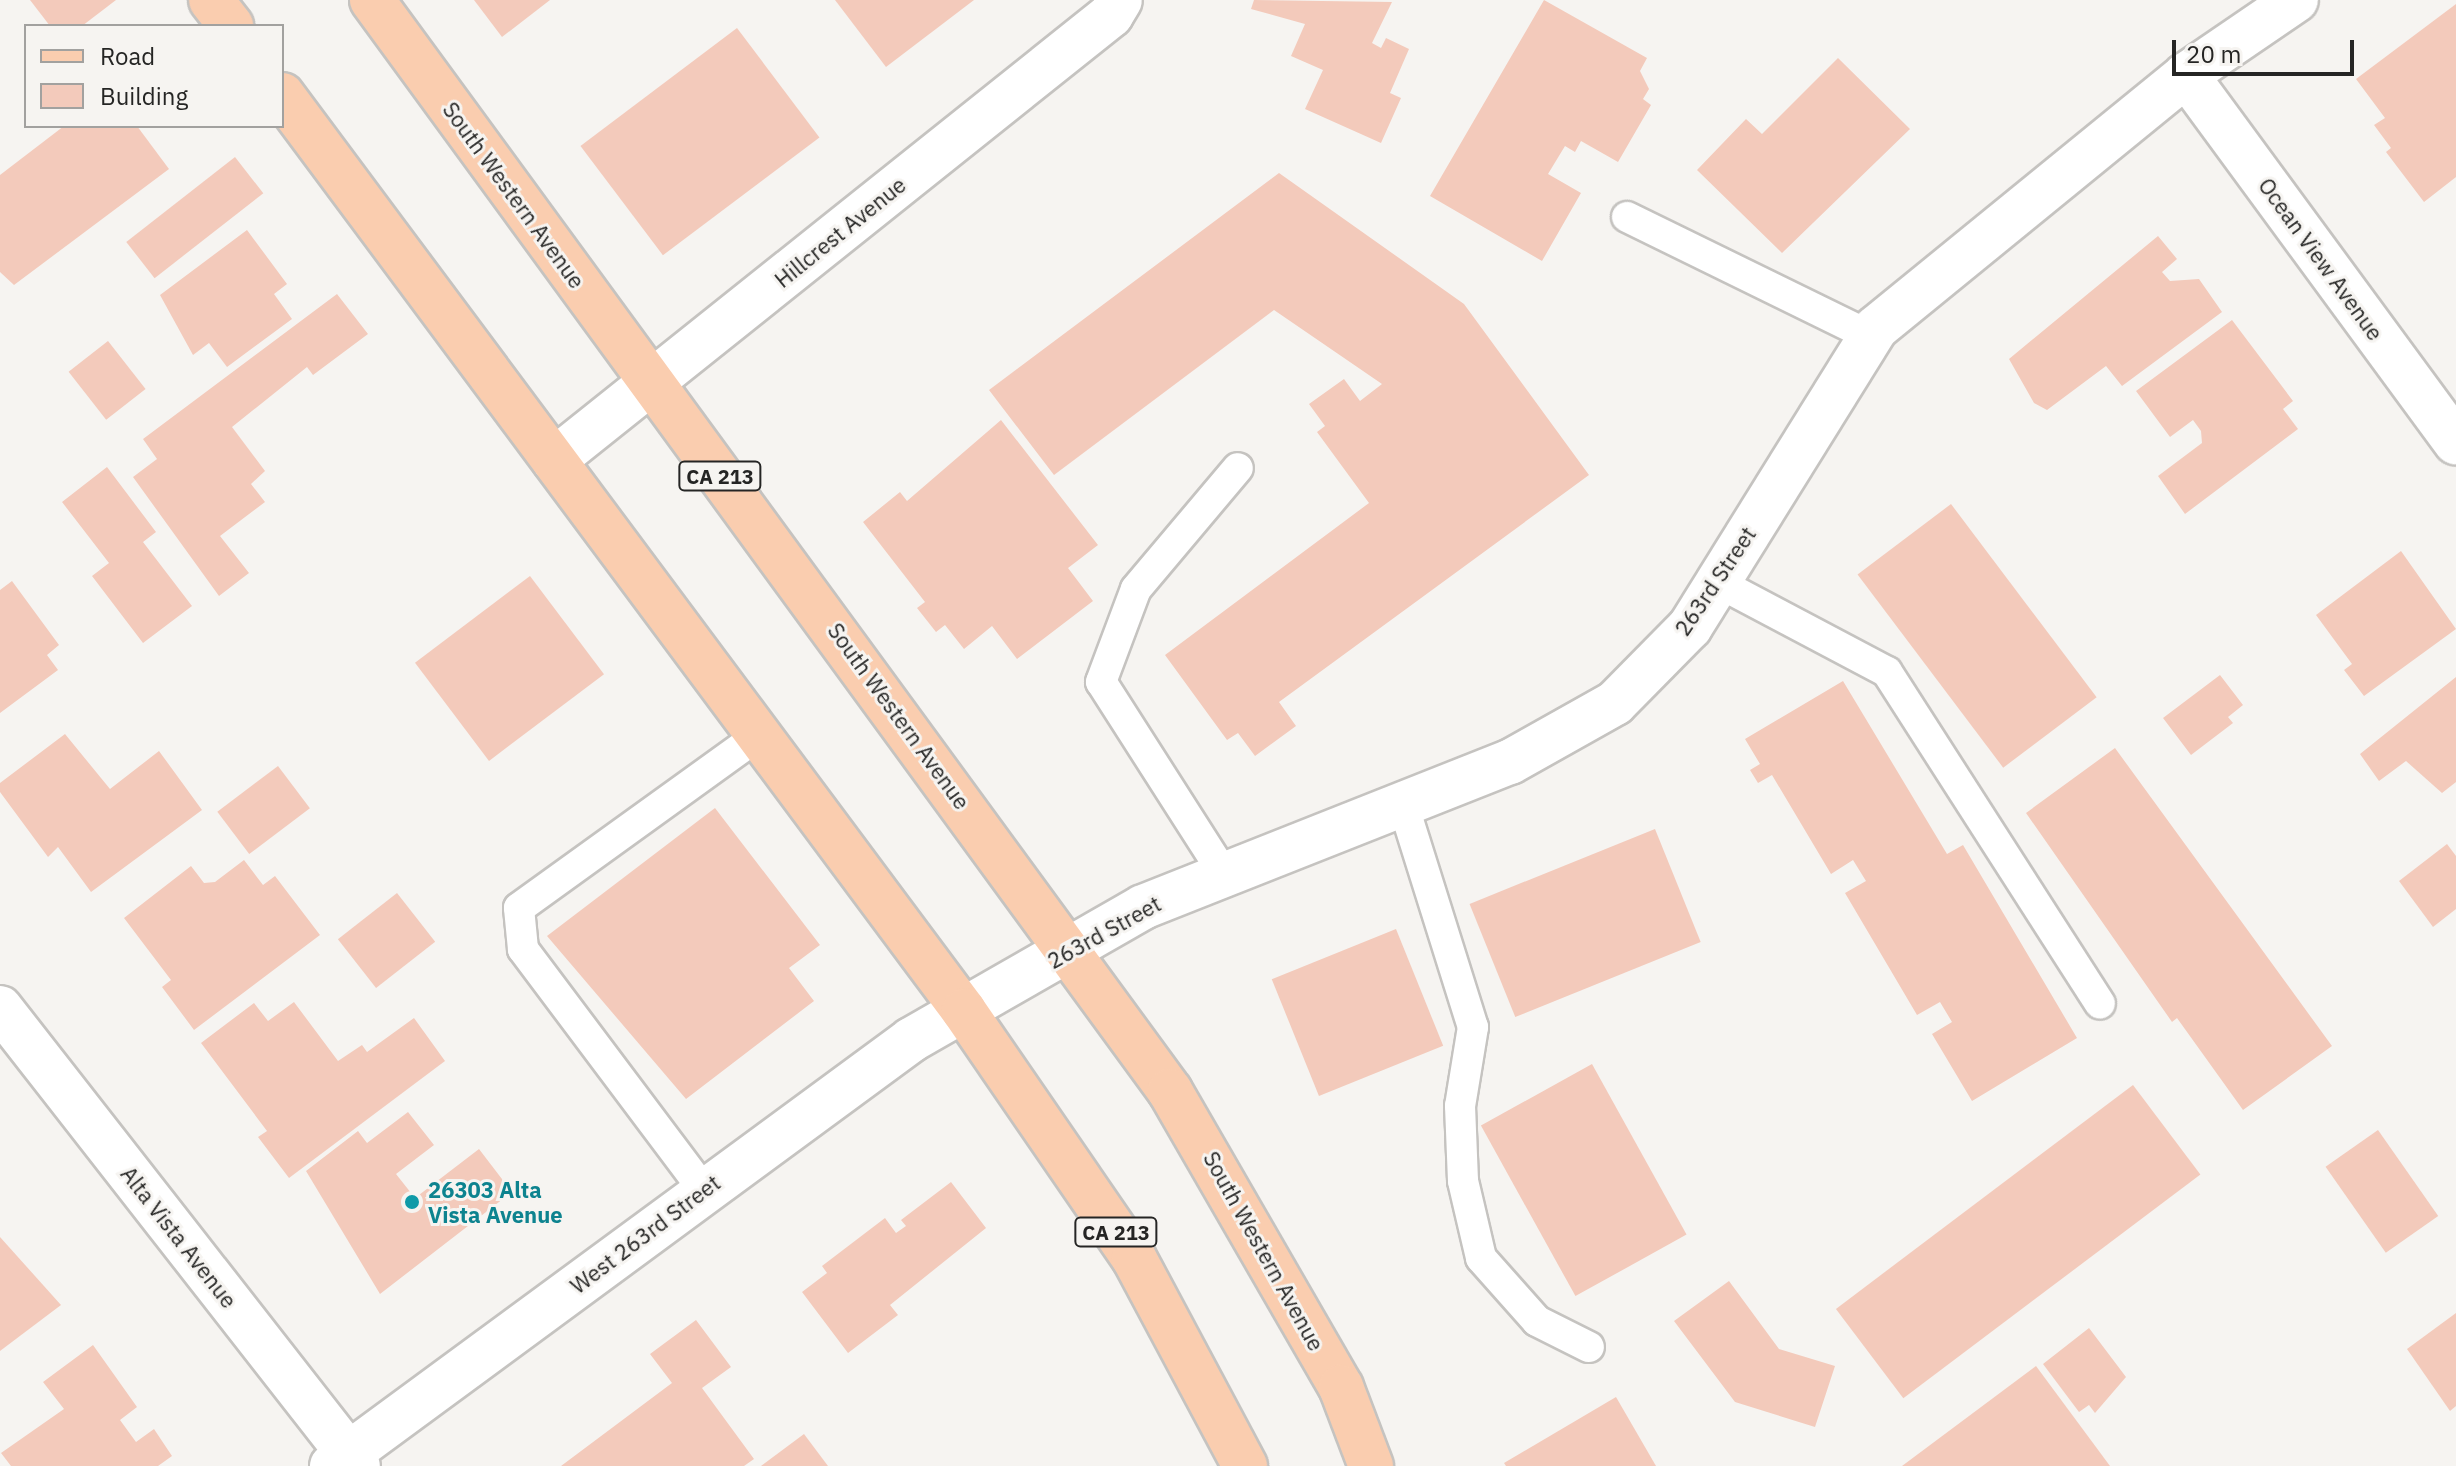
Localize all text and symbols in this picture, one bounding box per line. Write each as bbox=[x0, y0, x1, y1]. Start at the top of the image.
legend bbox=[24, 24, 284, 128]
scale bar bbox=[2176, 24, 2358, 74]
text: 20 m bbox=[2186, 38, 2241, 70]
text: Road bbox=[100, 40, 155, 72]
text: Building bbox=[100, 80, 188, 112]
street label: South Western Avenue bbox=[438, 97, 590, 293]
street label: Hillcrest Avenue bbox=[769, 171, 911, 293]
street label: Ocean View Avenue bbox=[2253, 173, 2389, 345]
road number: CA 213 bbox=[678, 460, 762, 492]
street label: 263rd Street bbox=[1669, 521, 1761, 641]
street label: South Western Avenue bbox=[823, 618, 975, 814]
street label: 263rd Street bbox=[1043, 890, 1165, 974]
street label: South Western Avenue bbox=[1198, 1147, 1330, 1355]
street label: Alta Vista Avenue bbox=[116, 1161, 242, 1313]
street label: West 263rd Street bbox=[565, 1169, 725, 1299]
place label: 26303 Alta Vista Avenue bbox=[428, 1176, 563, 1228]
marker: 26303 Alta Vista Avenue bbox=[403, 1193, 421, 1211]
road number: CA 213 bbox=[1074, 1216, 1158, 1248]

